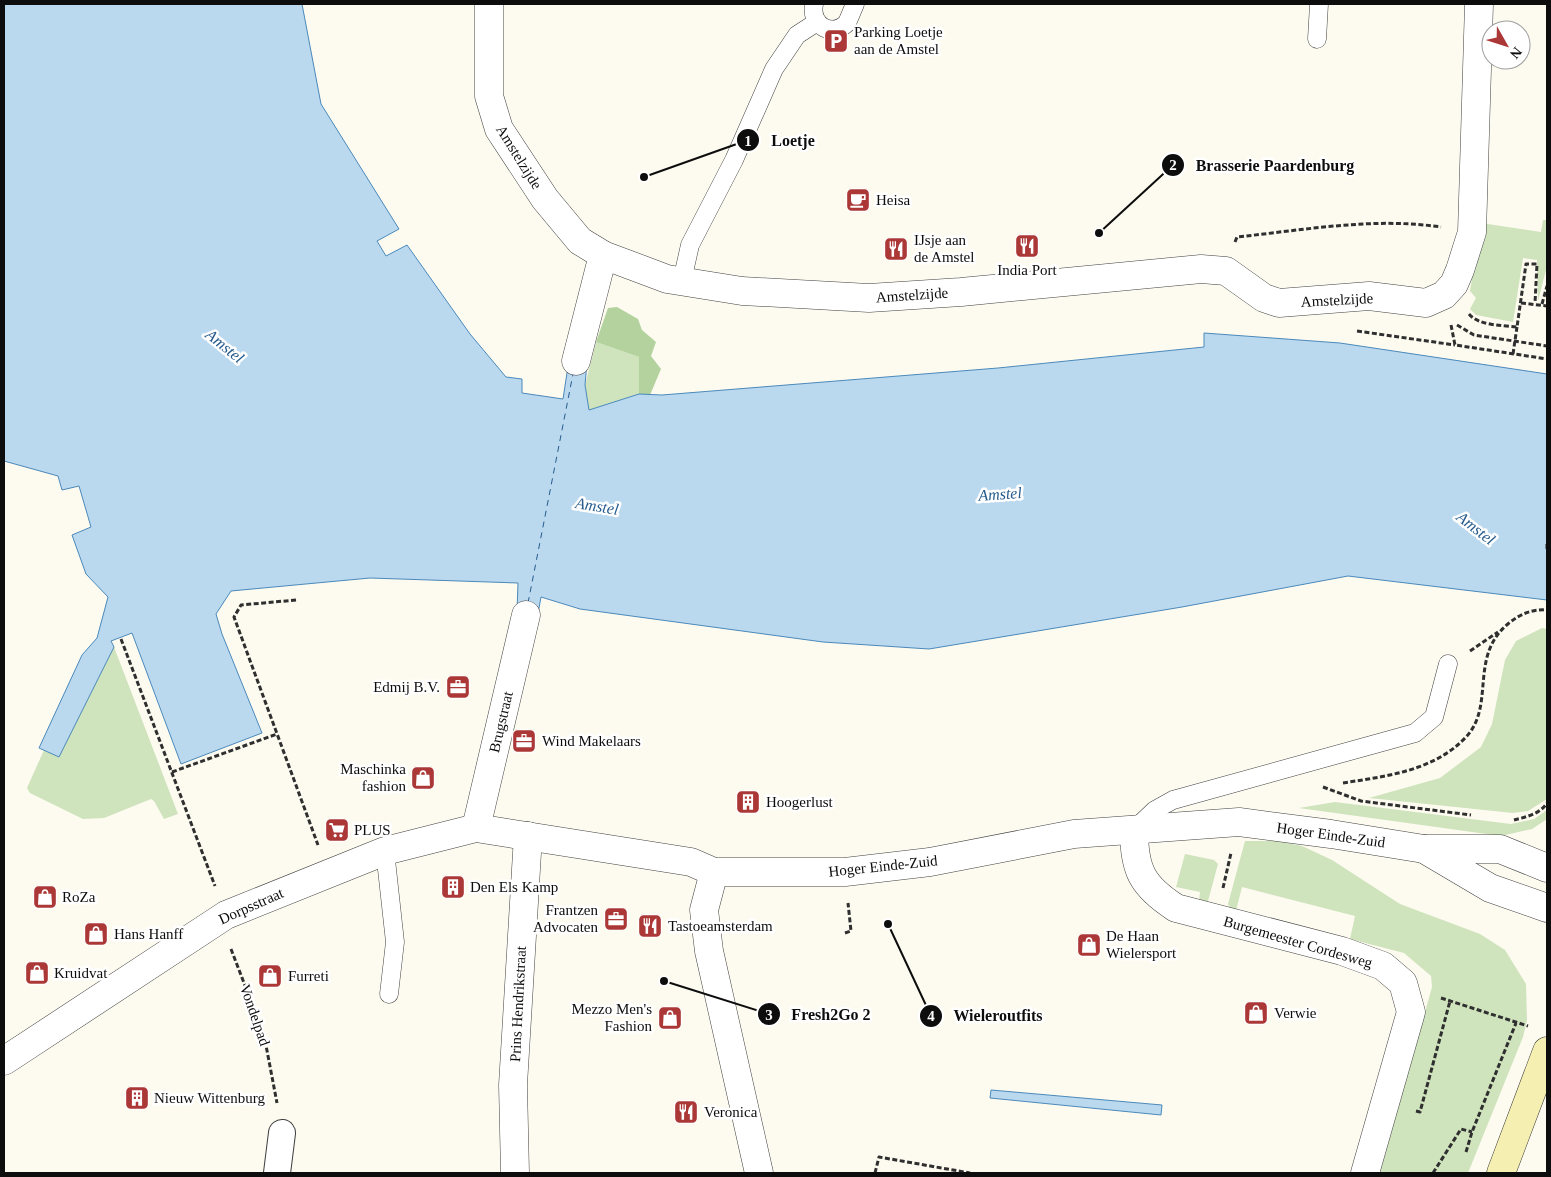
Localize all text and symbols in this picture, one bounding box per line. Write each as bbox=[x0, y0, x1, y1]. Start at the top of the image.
north arrow bbox=[1481, 20, 1531, 70]
place label: Parking Loetje aan de Amstel bbox=[854, 24, 943, 57]
parking icon: Parking Loetje aan de Amstel bbox=[823, 28, 849, 54]
text: N bbox=[1507, 44, 1525, 62]
street label: Amstelzijde bbox=[493, 122, 545, 192]
callout: Loetje bbox=[736, 125, 824, 156]
text: Loetje bbox=[771, 132, 815, 150]
text: 1 bbox=[744, 133, 752, 149]
callout: Brasserie Paardenburg bbox=[1161, 149, 1365, 180]
text: 2 bbox=[1169, 157, 1177, 173]
text: Brasserie Paardenburg bbox=[1196, 157, 1354, 175]
cafe icon: Heisa bbox=[845, 187, 871, 213]
place label: Heisa bbox=[876, 192, 910, 208]
place label: IJsje aan de Amstel bbox=[914, 232, 974, 265]
restaurant icon: India Port bbox=[1014, 233, 1040, 259]
restaurant icon: IJsje aan de Amstel bbox=[883, 236, 909, 262]
place label: India Port bbox=[997, 262, 1058, 278]
street label: Amstelzijde bbox=[875, 284, 949, 306]
street label: Amstelzijde bbox=[1300, 290, 1374, 310]
water label: Amstel bbox=[202, 325, 248, 367]
water label: Amstel bbox=[977, 484, 1023, 504]
water label: Amstel bbox=[573, 494, 620, 518]
water label: Amstel bbox=[1453, 507, 1499, 548]
office icon: Edmij B.V. bbox=[445, 674, 471, 700]
place label: Edmij B.V. bbox=[373, 679, 440, 695]
street label: Brugstraat bbox=[486, 689, 516, 754]
office icon: Wind Makelaars bbox=[511, 728, 537, 754]
place label: Wind Makelaars bbox=[542, 733, 641, 749]
place label: Maschinka fashion bbox=[340, 761, 406, 794]
shop icon: Maschinka fashion bbox=[410, 765, 436, 791]
building icon: Hoogerlust bbox=[735, 789, 761, 815]
place label: Hoogerlust bbox=[766, 794, 833, 810]
supermarket icon: PLUS bbox=[324, 817, 350, 843]
street label: Hoger Einde-Zuid bbox=[1276, 819, 1387, 851]
place label: PLUS bbox=[354, 822, 391, 838]
street label: Hoger Einde-Zuid bbox=[828, 852, 939, 880]
building icon: Den Els Kamp bbox=[440, 874, 466, 900]
place label: Den Els Kamp bbox=[470, 879, 558, 895]
shop icon: RoZa bbox=[32, 884, 58, 910]
street label: Dorpsstraat bbox=[216, 884, 287, 927]
place label: RoZa bbox=[62, 889, 96, 905]
place label: Frantzen Advocaten bbox=[533, 902, 598, 935]
office icon: Frantzen Advocaten bbox=[603, 906, 629, 932]
restaurant icon: Tastoeamsterdam bbox=[637, 913, 663, 939]
street label: Burgemeester Cordesweg bbox=[1222, 913, 1375, 971]
place label: Tastoeamsterdam bbox=[668, 918, 773, 934]
shop icon: Hans Hanff bbox=[83, 921, 109, 947]
place label: Hans Hanff bbox=[114, 926, 183, 942]
place label: De Haan Wielersport bbox=[1106, 928, 1177, 961]
shop icon: De Haan Wielersport bbox=[1076, 932, 1102, 958]
street label: Prins Hendrikstraat bbox=[507, 945, 529, 1062]
shop icon: Kruidvat bbox=[24, 960, 50, 986]
shop icon: Furreti bbox=[257, 963, 283, 989]
place label: Kruidvat bbox=[54, 965, 108, 981]
place label: Furreti bbox=[288, 968, 329, 984]
street label: Vondelpad bbox=[237, 982, 273, 1048]
callout: Fresh2Go 2 bbox=[756, 999, 881, 1030]
callout: Wieleroutfits bbox=[919, 1000, 1053, 1031]
shop icon: Verwie bbox=[1243, 1000, 1269, 1026]
place label: Mezzo Men's Fashion bbox=[571, 1001, 652, 1034]
shop icon: Mezzo Men's Fashion bbox=[657, 1005, 683, 1031]
place label: Verwie bbox=[1274, 1005, 1317, 1021]
text: Fresh2Go 2 bbox=[791, 1006, 871, 1023]
text: 3 bbox=[765, 1007, 773, 1023]
text: Wieleroutfits bbox=[953, 1007, 1043, 1024]
text: 4 bbox=[927, 1008, 935, 1024]
building icon: Nieuw Wittenburg bbox=[124, 1085, 150, 1111]
place label: Nieuw Wittenburg bbox=[154, 1090, 265, 1106]
restaurant icon: Veronica bbox=[673, 1099, 699, 1125]
place label: Veronica bbox=[704, 1104, 758, 1120]

